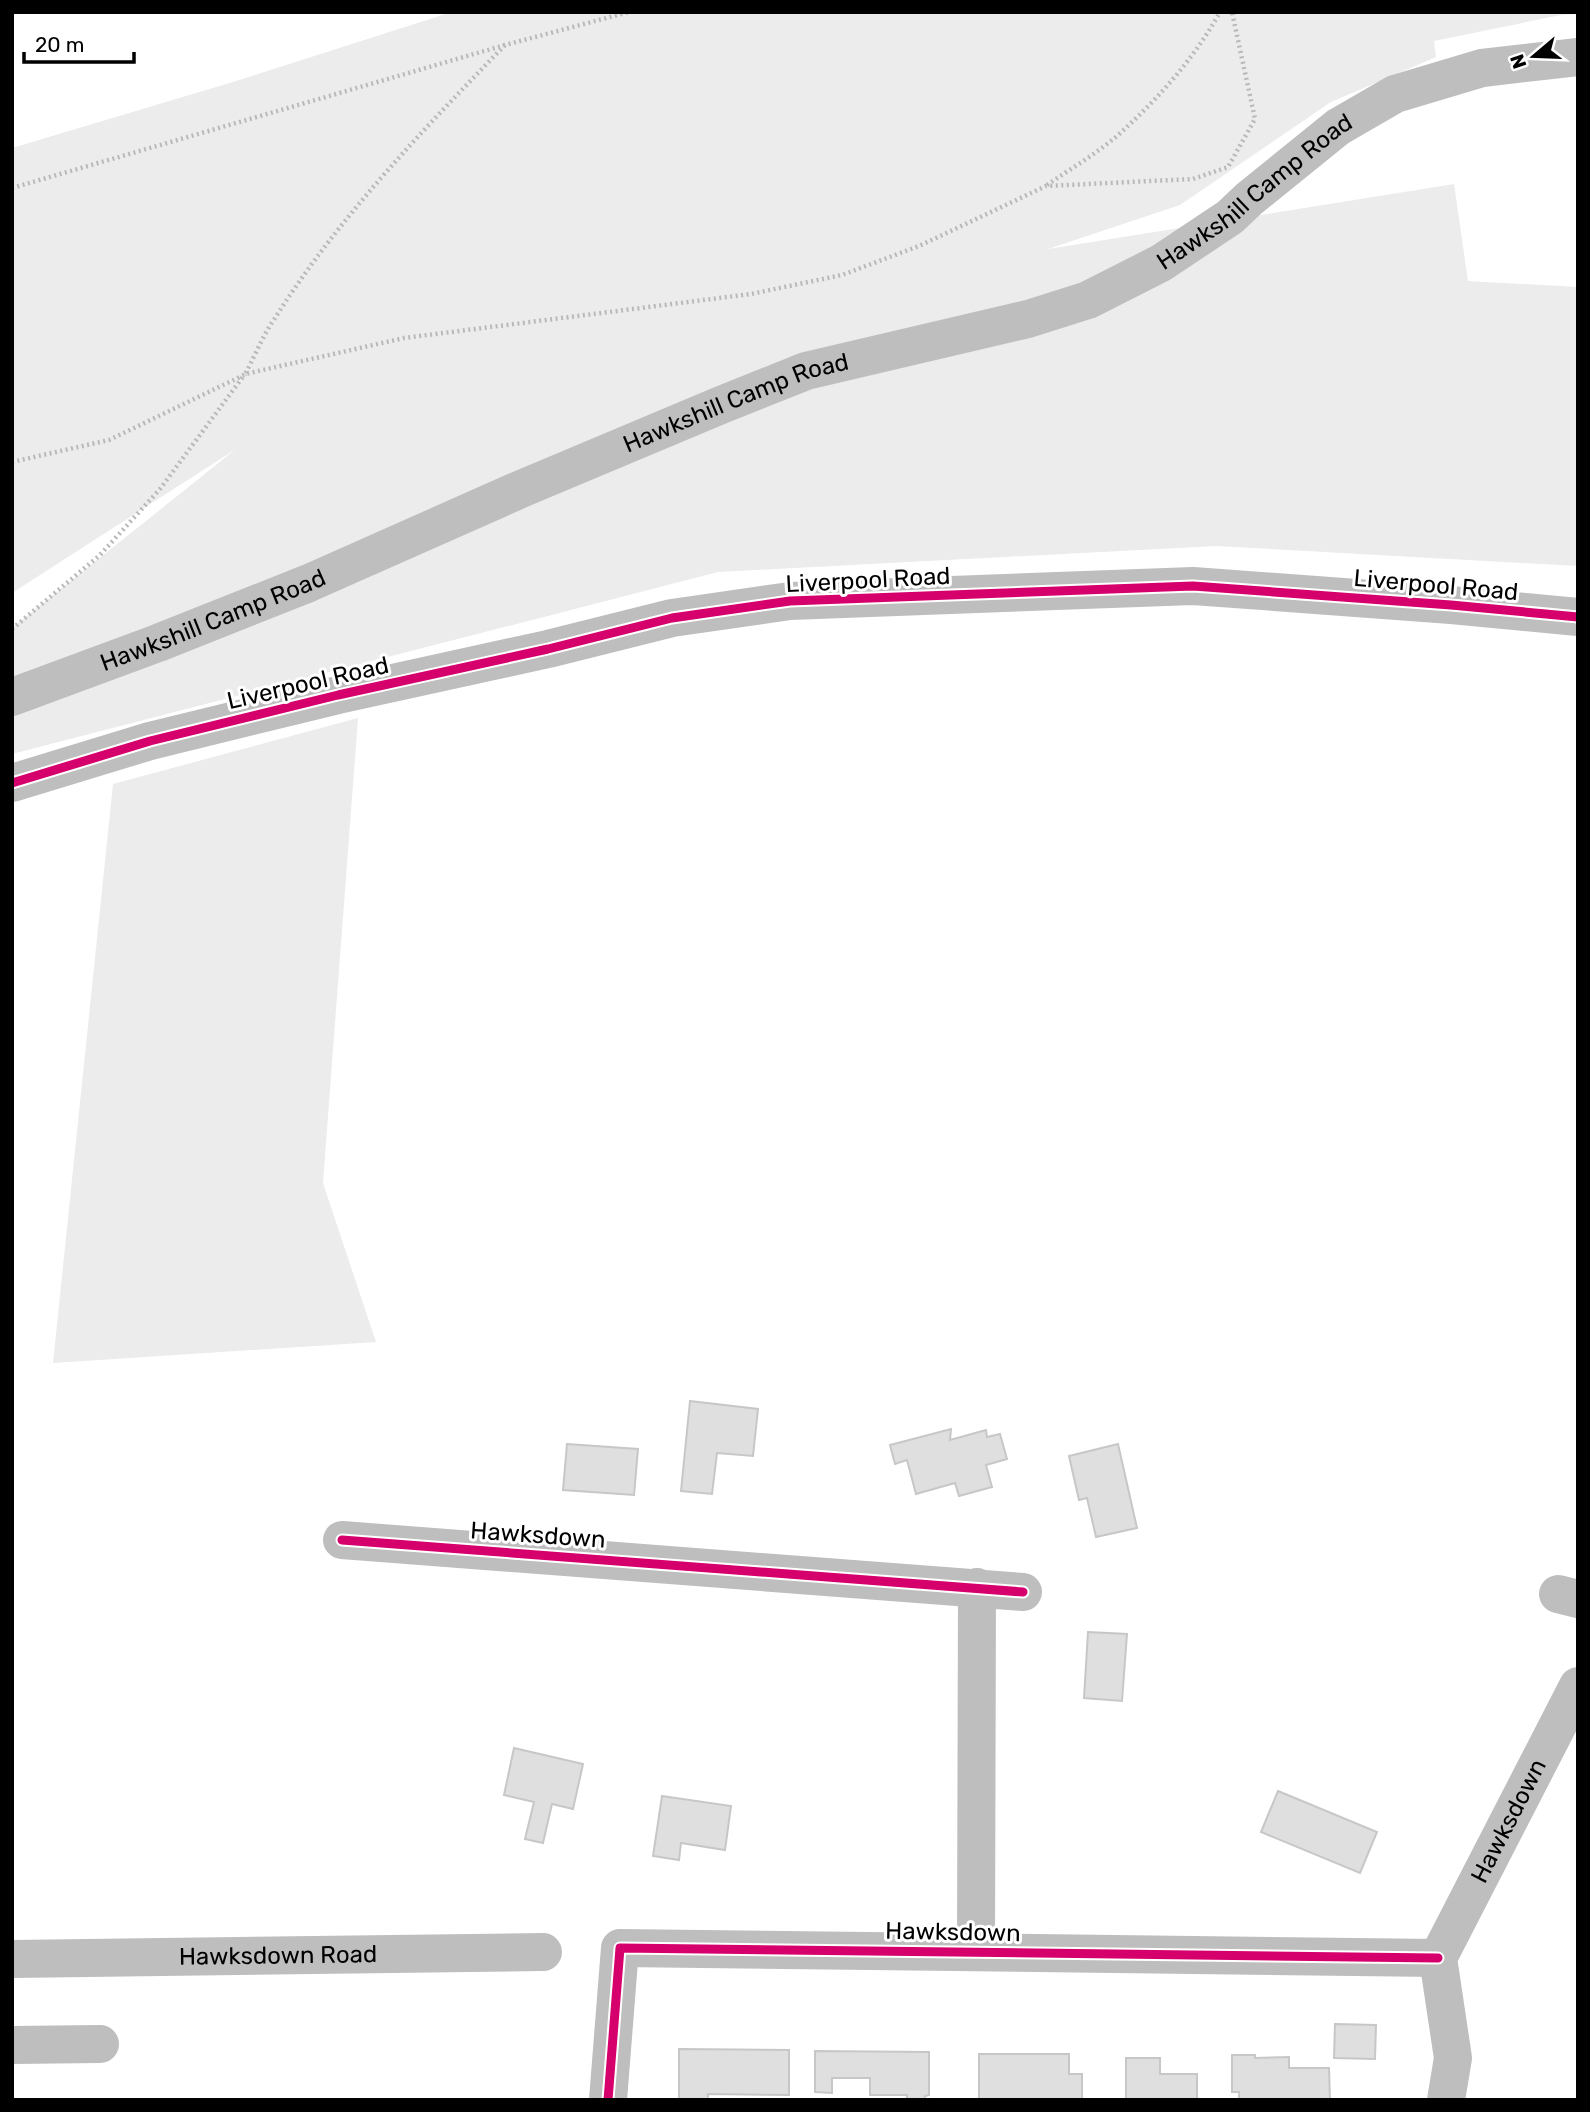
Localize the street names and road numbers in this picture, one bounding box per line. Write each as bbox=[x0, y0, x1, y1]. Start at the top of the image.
street label: Hawkshill Camp Road bbox=[1151, 108, 1357, 276]
street label: Hawkshill Camp Road bbox=[619, 347, 851, 458]
street label: Liverpool Road bbox=[785, 562, 951, 598]
street label: Hawkshill Camp Road bbox=[96, 563, 330, 677]
street label: Liverpool Road bbox=[1353, 564, 1519, 606]
street label: Liverpool Road bbox=[224, 651, 392, 715]
street label: Hawksdown bbox=[469, 1516, 607, 1554]
street label: Hawksdown bbox=[1465, 1754, 1552, 1887]
street label: Hawksdown bbox=[885, 1917, 1021, 1947]
street label: Hawksdown Road bbox=[179, 1940, 377, 1971]

